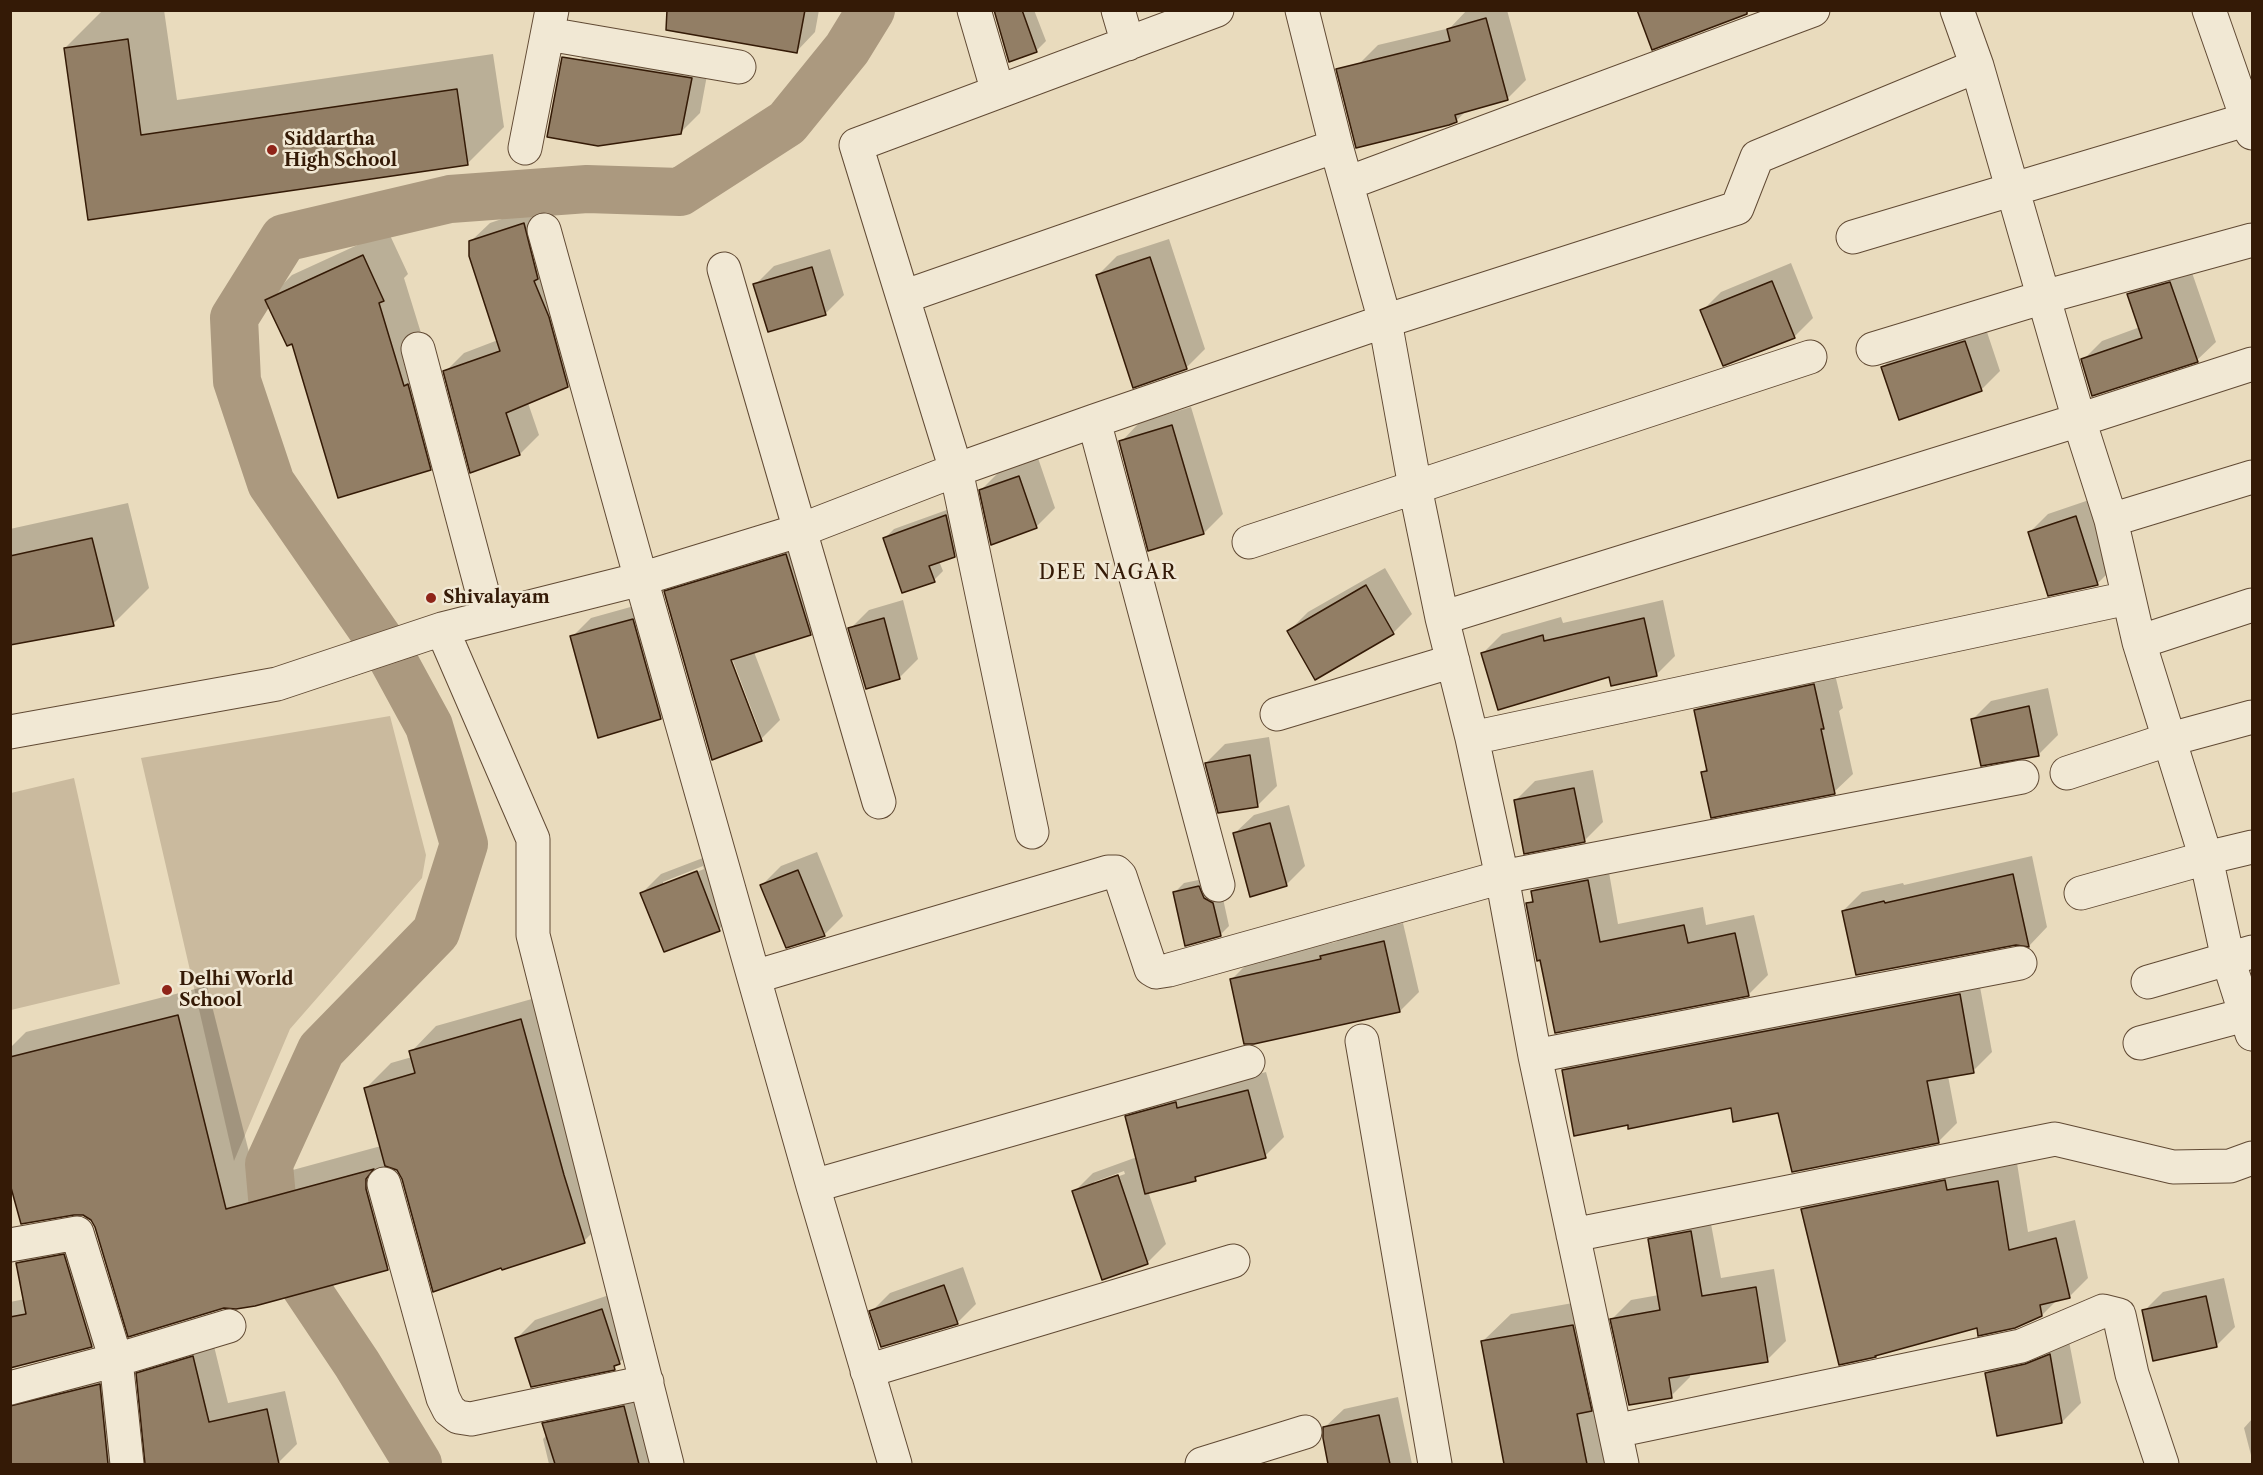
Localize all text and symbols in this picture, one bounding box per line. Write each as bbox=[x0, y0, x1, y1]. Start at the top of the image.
place label: Siddartha High School bbox=[284, 129, 397, 172]
marker: Siddartha High School bbox=[265, 143, 279, 157]
district label: DEE NAGAR bbox=[1039, 561, 1177, 585]
place label: Shivalayam bbox=[443, 587, 550, 609]
marker: Shivalayam bbox=[424, 591, 438, 605]
place label: Delhi World School bbox=[179, 969, 294, 1012]
marker: Delhi World School bbox=[160, 983, 174, 997]

